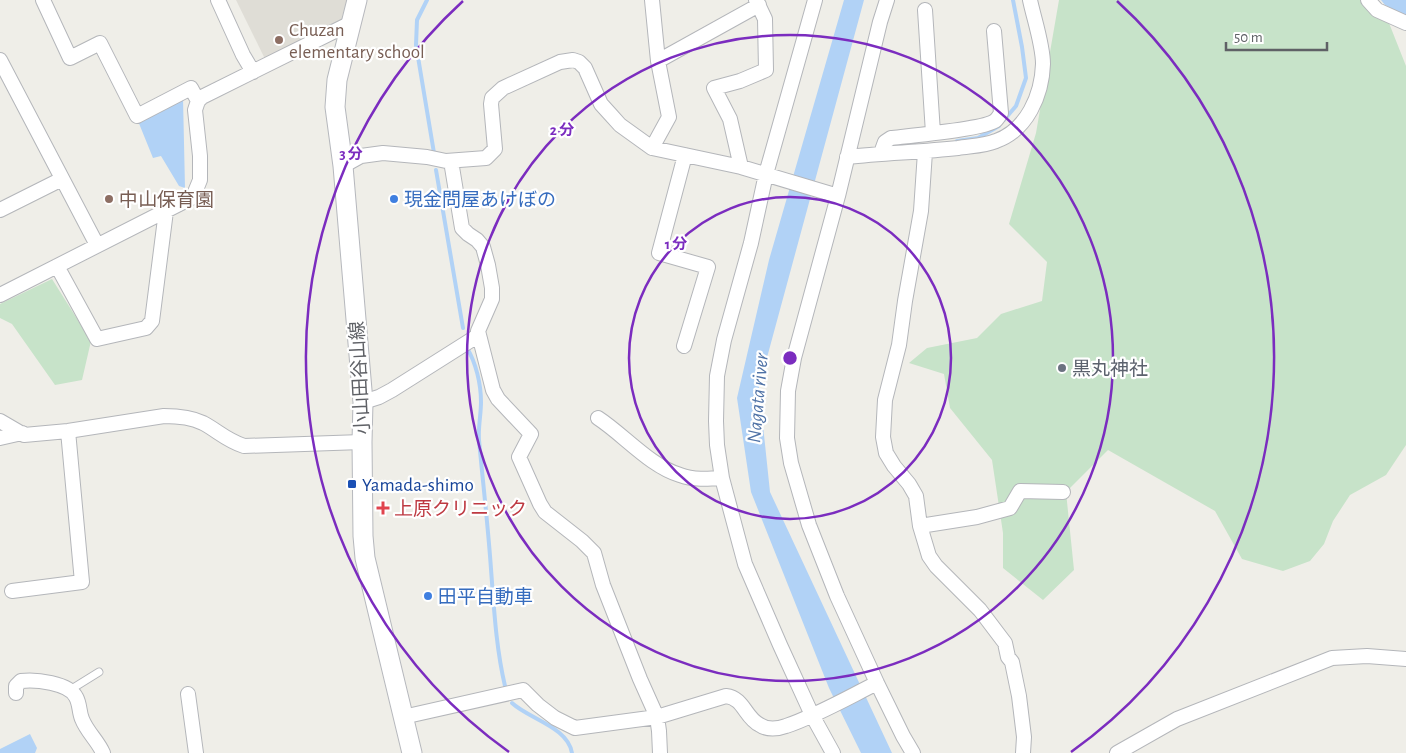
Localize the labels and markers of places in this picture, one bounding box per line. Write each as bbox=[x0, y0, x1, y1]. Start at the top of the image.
place label: Chuzan elementary school bbox=[289, 21, 425, 62]
marker: Chuzan elementary school bbox=[273, 34, 285, 46]
place label: 現金問屋あけぼの bbox=[404, 189, 556, 210]
place label: 中山保育園 bbox=[119, 190, 214, 210]
marker: 中山保育園 bbox=[103, 193, 115, 205]
marker: 現金問屋あけぼの bbox=[388, 193, 400, 205]
centre of rings bbox=[781, 349, 799, 367]
place label: 黒丸神社 bbox=[1072, 358, 1148, 379]
marker: 黒丸神社 bbox=[1056, 362, 1068, 374]
place label: Yamada-shimo bbox=[362, 476, 474, 495]
marker: Yamada-shimo bbox=[346, 478, 358, 490]
place label: 上原クリニック bbox=[394, 499, 527, 519]
marker: 上原クリニック bbox=[376, 501, 390, 515]
place label: 田平自動車 bbox=[438, 587, 533, 607]
marker: 田平自動車 bbox=[422, 590, 434, 602]

